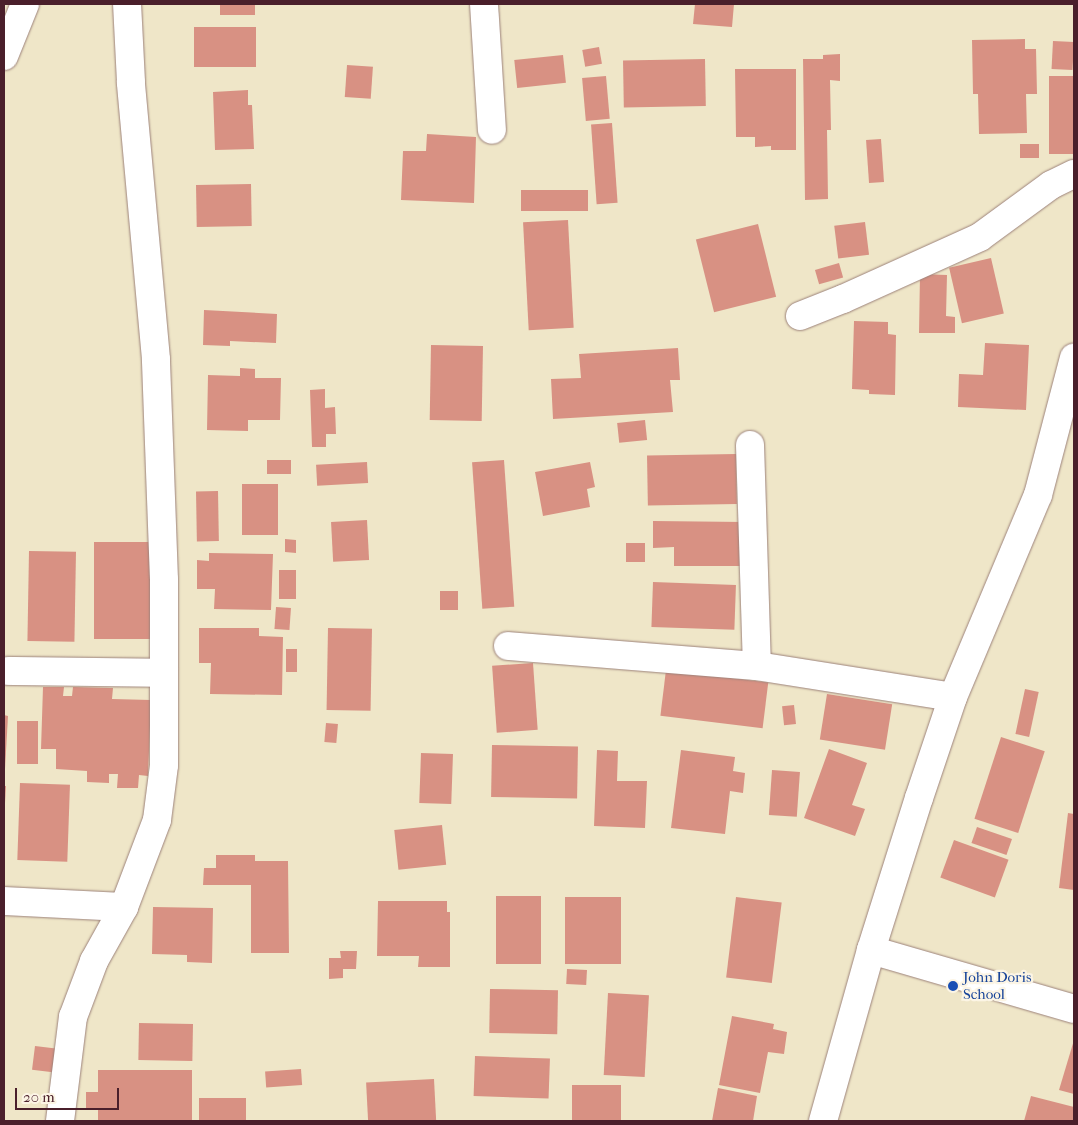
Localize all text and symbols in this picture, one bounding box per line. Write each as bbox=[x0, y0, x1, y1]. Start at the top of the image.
place label: John Doris School bbox=[963, 968, 1031, 1003]
marker: John Doris School bbox=[947, 980, 959, 992]
scale bar bbox=[18, 1078, 121, 1110]
text: 20 m bbox=[23, 1088, 55, 1106]

